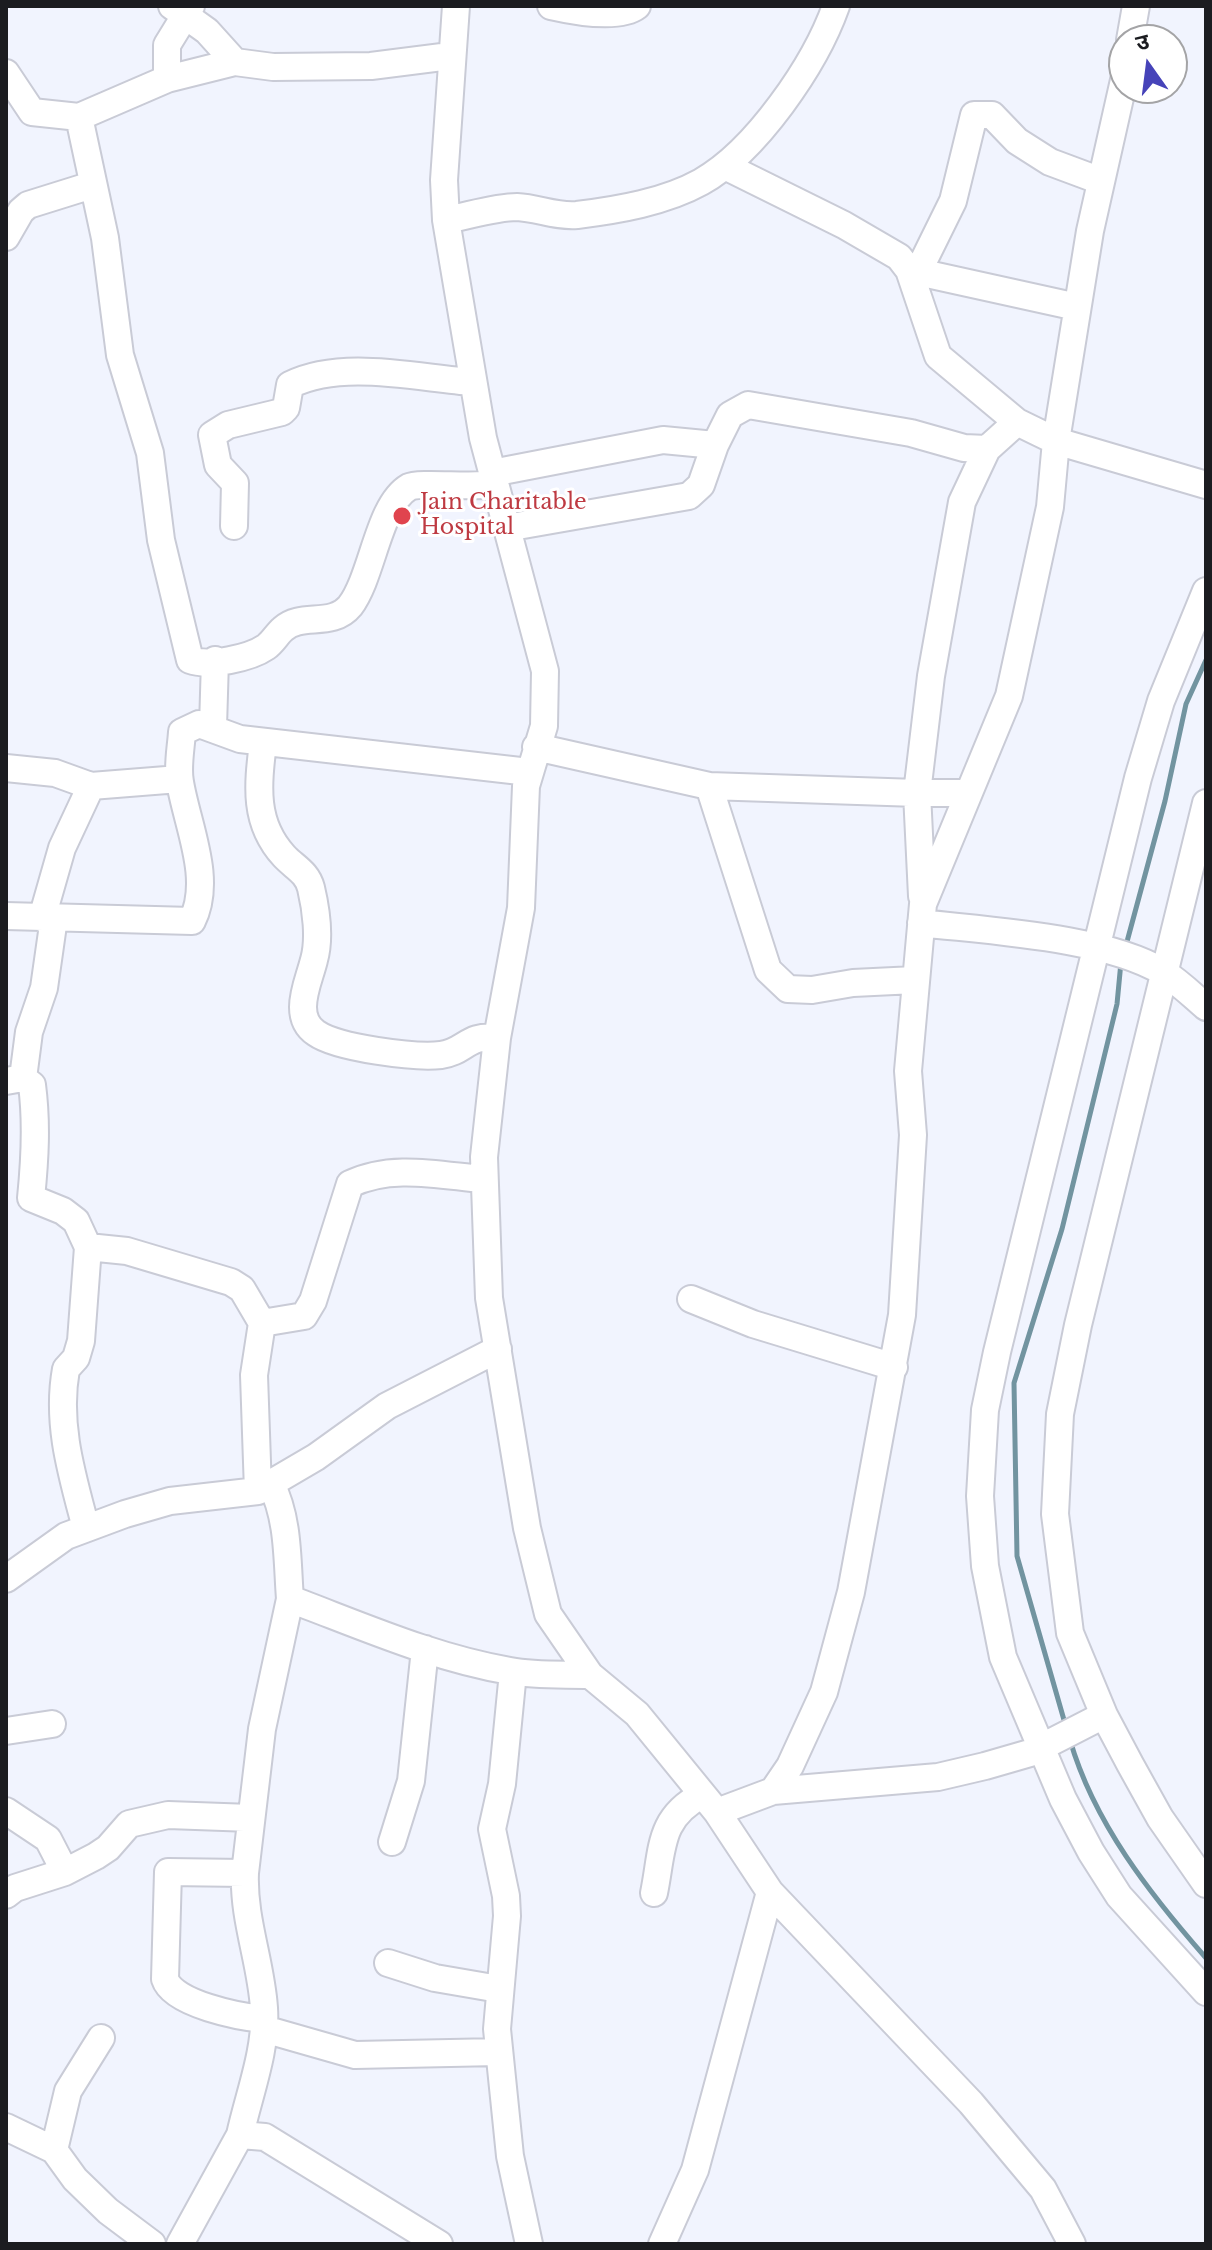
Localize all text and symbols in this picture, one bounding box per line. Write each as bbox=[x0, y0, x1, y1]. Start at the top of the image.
north arrow bbox=[1108, 24, 1188, 104]
text: उ bbox=[1133, 28, 1152, 57]
place label: Jain Charitable Hospital bbox=[420, 490, 587, 542]
marker: Jain Charitable Hospital bbox=[391, 505, 413, 527]

